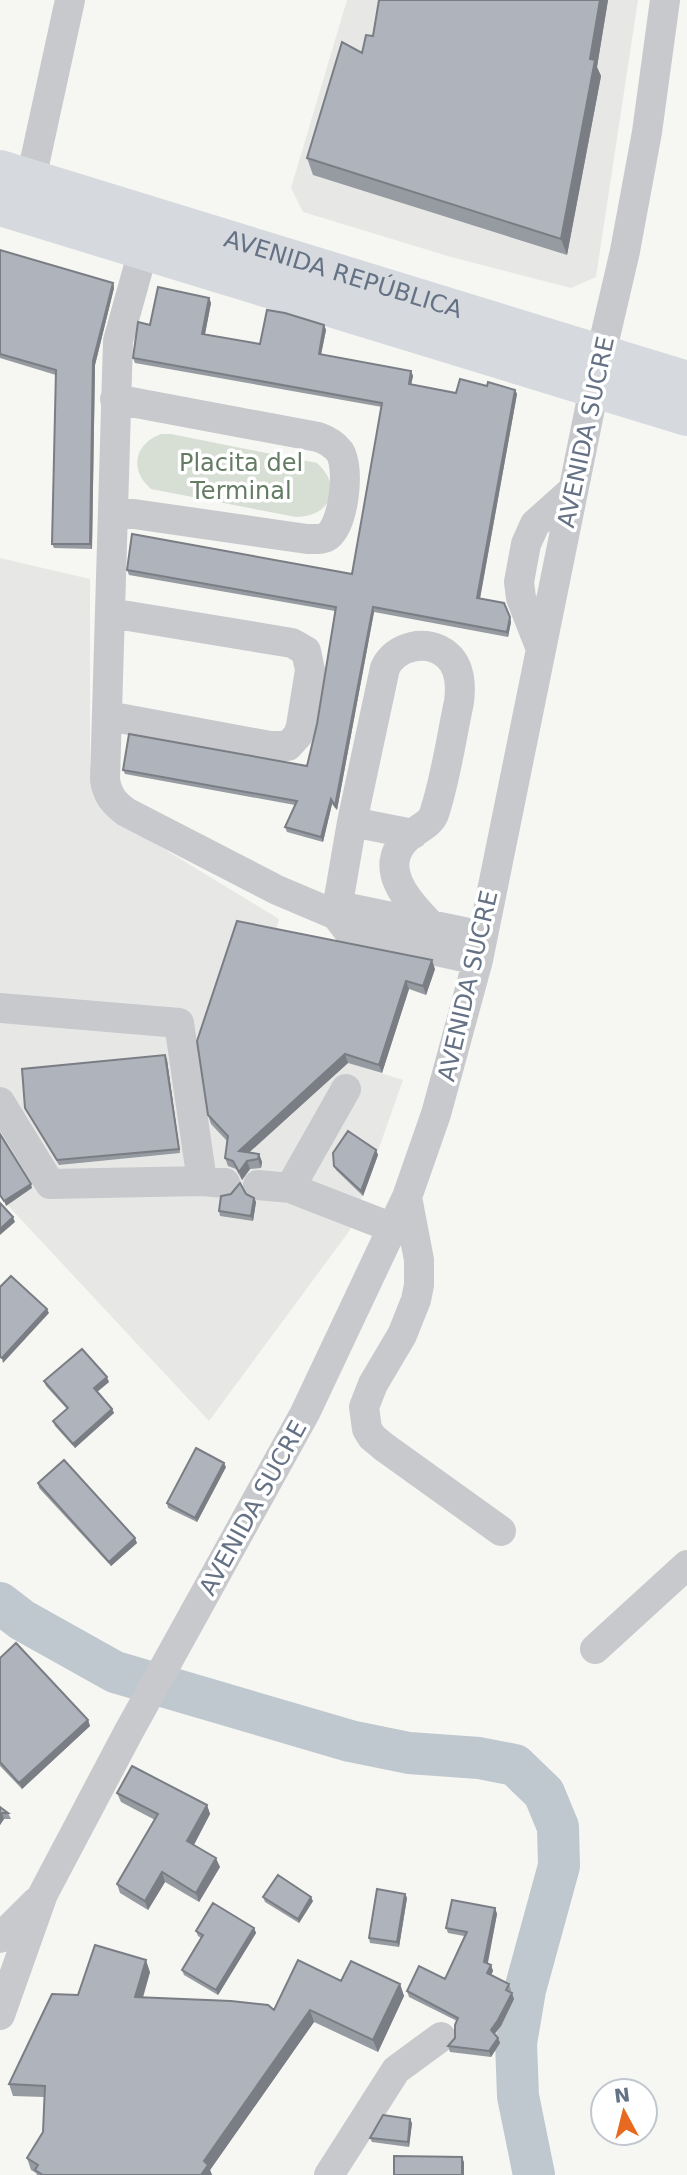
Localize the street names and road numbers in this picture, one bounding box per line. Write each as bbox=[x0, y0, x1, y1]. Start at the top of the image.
street label: AVENIDA REPÚBLICA bbox=[221, 225, 466, 324]
street label: AVENIDA SUCRE bbox=[552, 334, 620, 530]
street label: AVENIDA SUCRE bbox=[432, 888, 504, 1084]
street label: AVENIDA SUCRE bbox=[193, 1416, 313, 1600]

